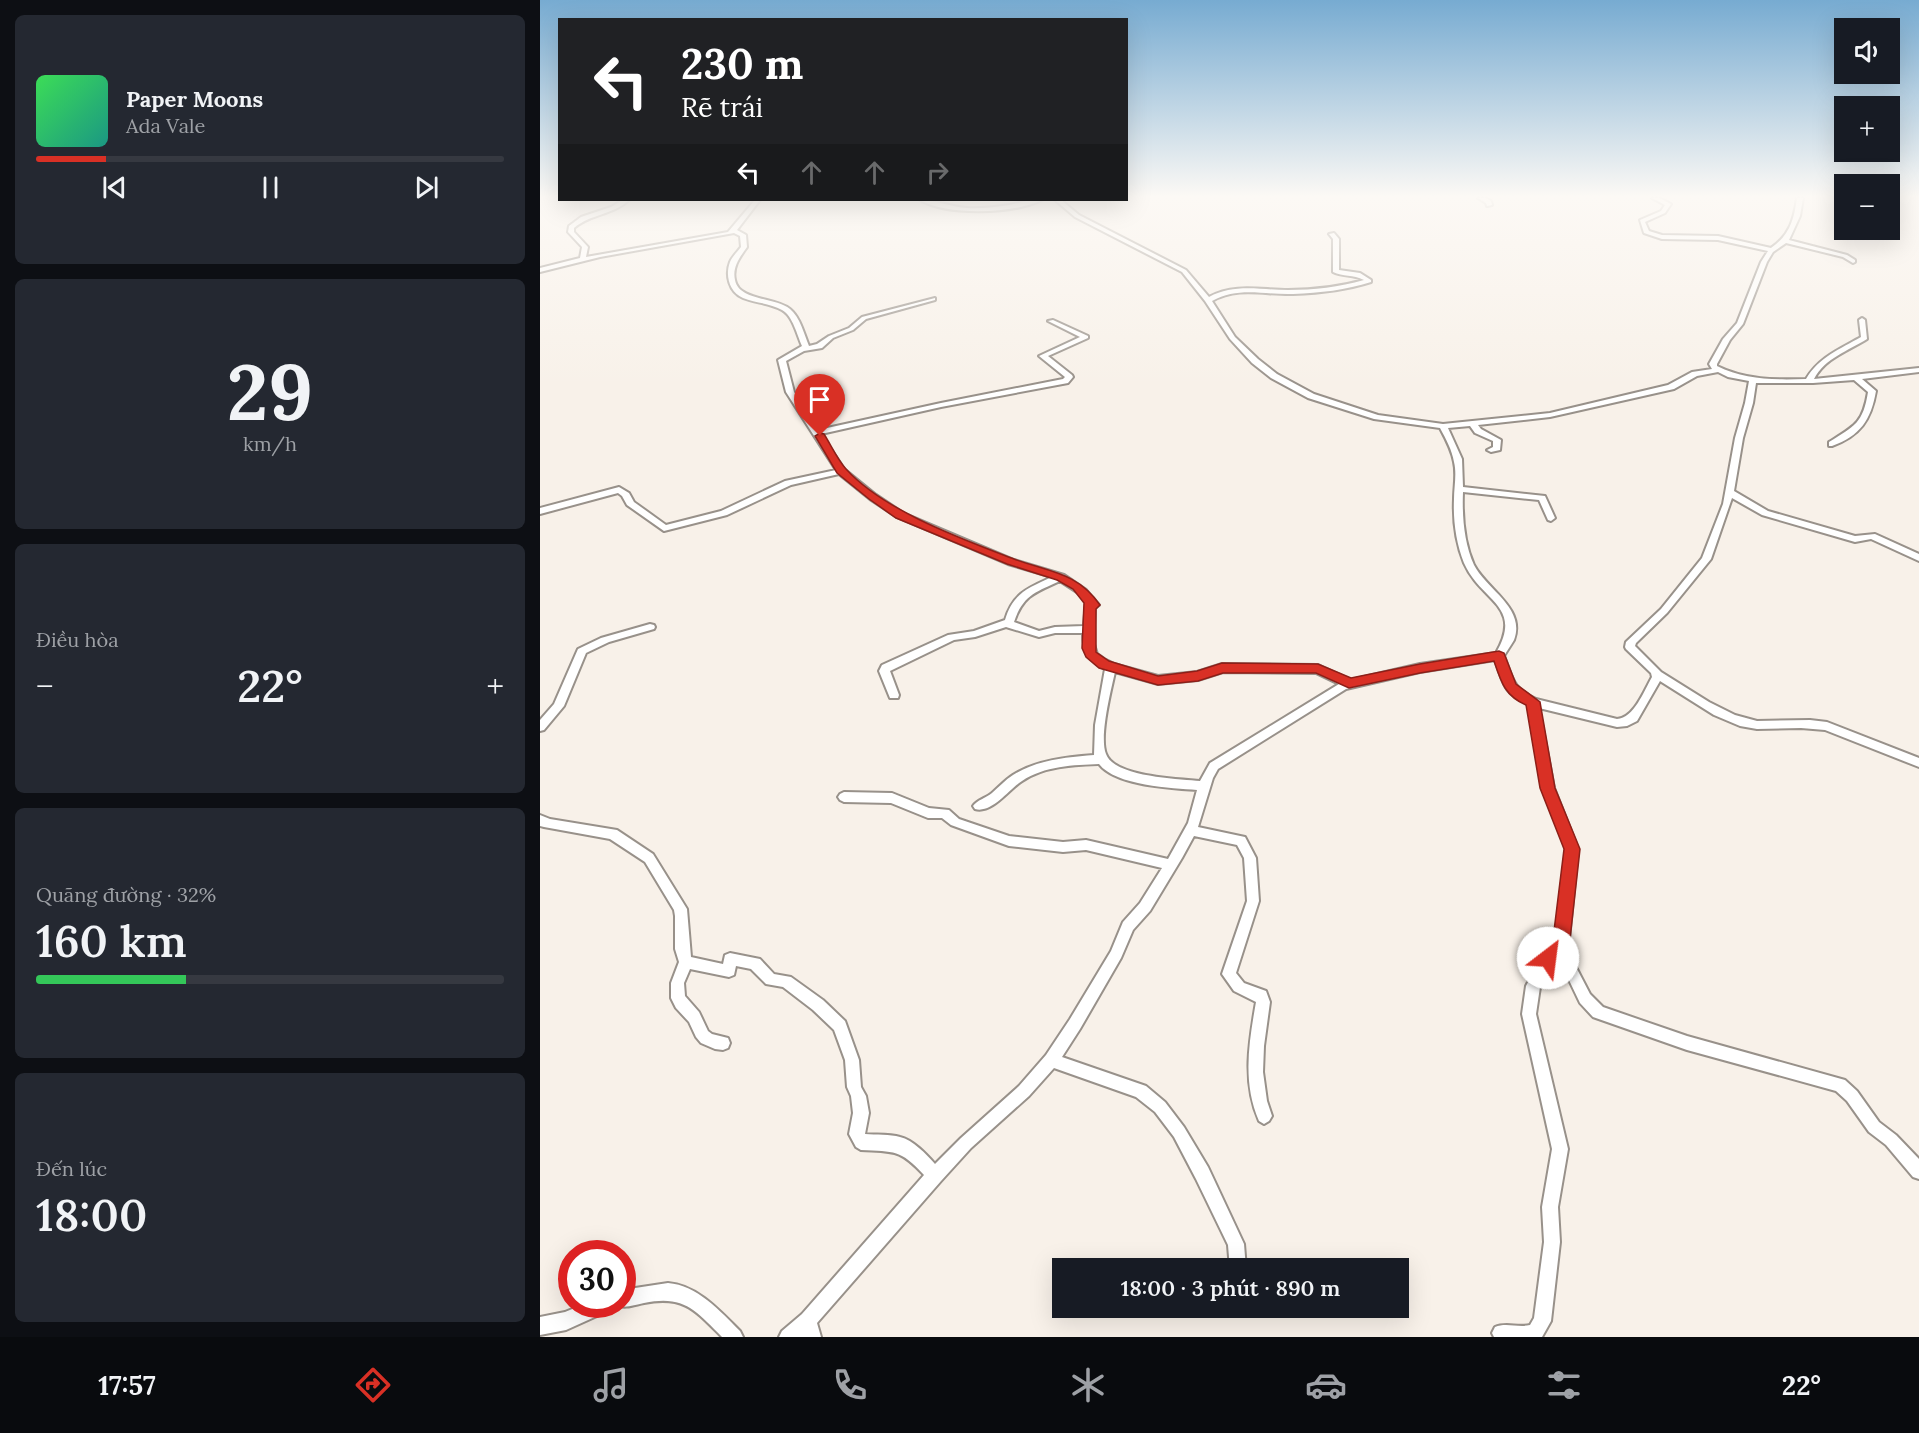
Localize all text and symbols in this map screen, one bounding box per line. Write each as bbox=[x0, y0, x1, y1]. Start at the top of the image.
map controls bbox=[1834, 18, 1900, 240]
button: sound bbox=[1834, 18, 1900, 84]
text: 230 m bbox=[681, 37, 803, 91]
icon: left bbox=[582, 42, 660, 120]
text: Paper Moons bbox=[126, 85, 263, 113]
text: Rẽ trái bbox=[681, 90, 763, 124]
button: + bbox=[1834, 96, 1900, 162]
text: Ada Vale bbox=[126, 113, 205, 138]
icon: left bbox=[732, 156, 765, 189]
icon: ahead bbox=[795, 156, 828, 189]
icon: ahead bbox=[858, 156, 891, 189]
icon: right bbox=[921, 156, 954, 189]
icon: previous bbox=[98, 171, 131, 204]
icon: pause bbox=[254, 171, 287, 204]
icon: next bbox=[410, 171, 443, 204]
button: − bbox=[1834, 174, 1900, 240]
text: 29 bbox=[227, 342, 313, 441]
pin bbox=[794, 374, 845, 436]
icon: arrive bbox=[803, 383, 836, 416]
text: km/h bbox=[243, 431, 297, 456]
text: Điều hòa bbox=[36, 627, 119, 652]
text: 22° bbox=[237, 657, 303, 714]
text: − bbox=[36, 665, 54, 707]
text: + bbox=[487, 665, 504, 707]
text: Quãng đường · 32% bbox=[36, 882, 216, 907]
text: 160 km bbox=[36, 912, 187, 969]
position arrow bbox=[1516, 926, 1580, 990]
text: Đến lúc bbox=[36, 1156, 107, 1181]
text: 18:00 bbox=[36, 1186, 147, 1243]
speed limit sign: 30 bbox=[558, 1240, 636, 1318]
text: 18:00 · 3 phút · 890 m bbox=[1121, 1274, 1340, 1302]
icon: directions bbox=[352, 1364, 394, 1406]
icon: music bbox=[590, 1364, 632, 1406]
icon: phone bbox=[829, 1364, 871, 1406]
icon: climate bbox=[1067, 1364, 1109, 1406]
icon: car bbox=[1305, 1364, 1347, 1406]
icon: filters bbox=[1543, 1364, 1585, 1406]
text: 17:57 bbox=[98, 1368, 156, 1402]
text: 22° bbox=[1782, 1368, 1821, 1402]

